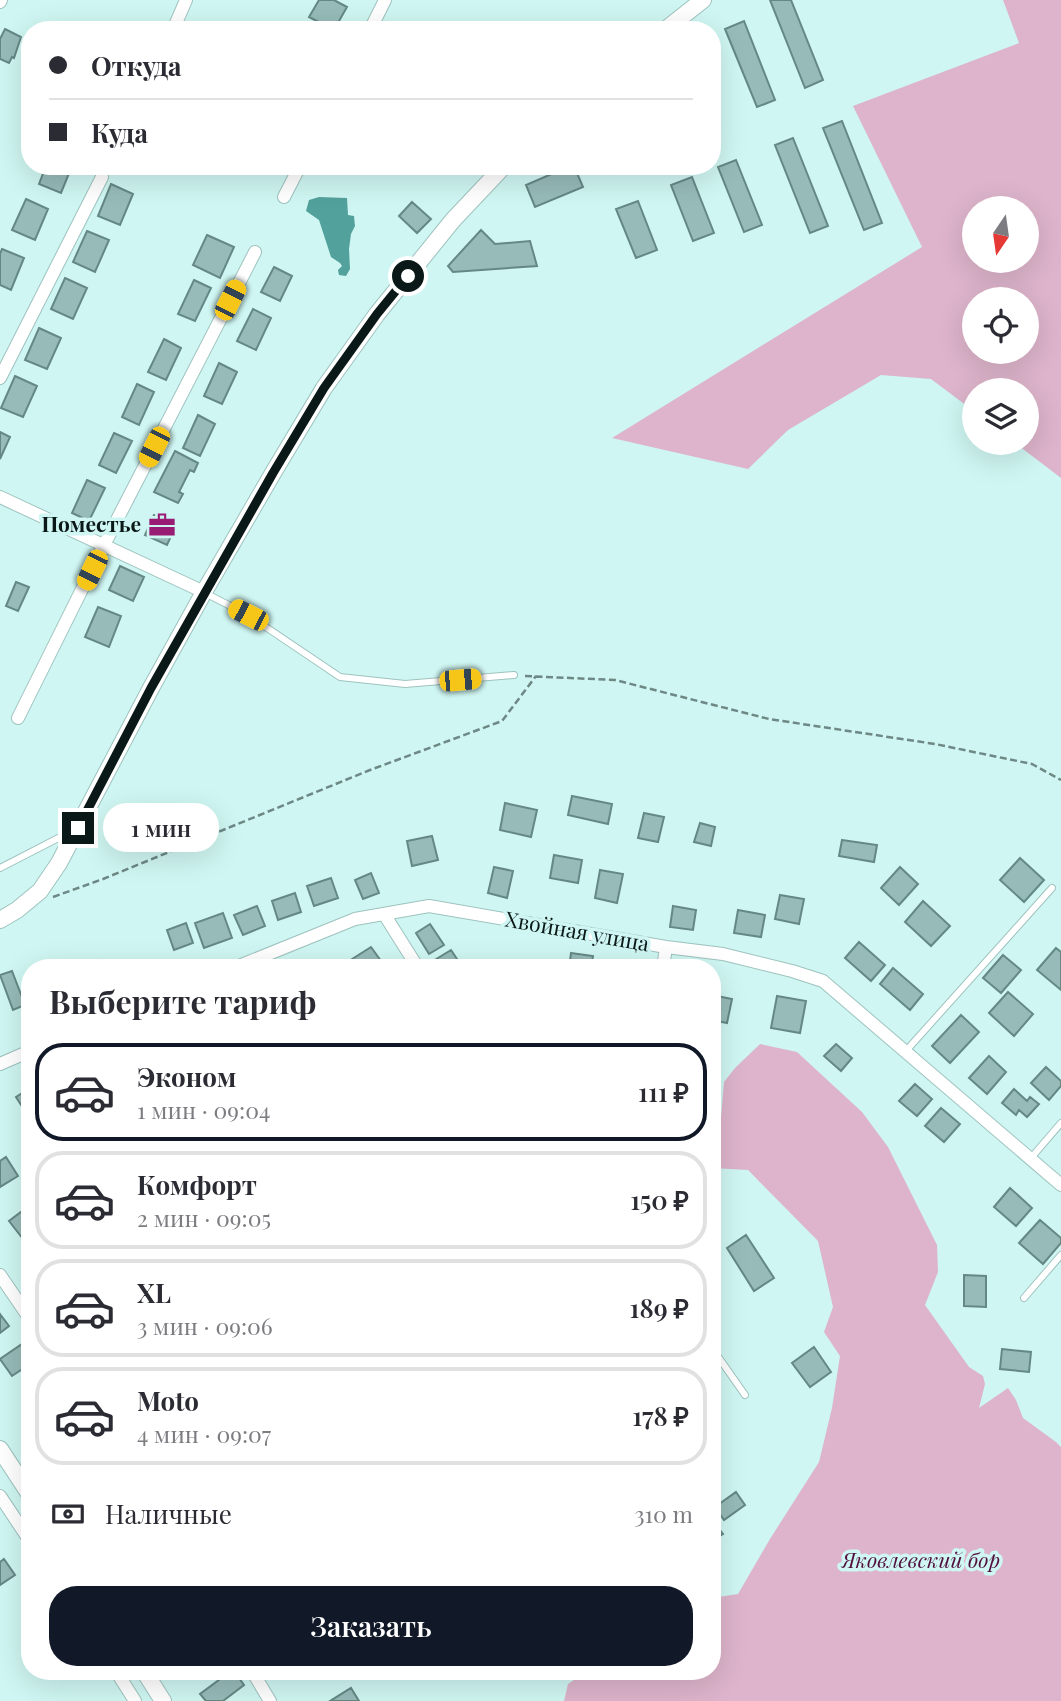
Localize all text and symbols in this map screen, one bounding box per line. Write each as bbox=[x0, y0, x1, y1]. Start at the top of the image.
text: Откуда bbox=[91, 48, 182, 83]
text: Куда bbox=[91, 115, 148, 150]
north arrow bbox=[962, 196, 1040, 273]
map controls bbox=[962, 196, 1039, 455]
route start bbox=[392, 260, 424, 292]
car bbox=[212, 277, 249, 323]
button: locate bbox=[962, 287, 1039, 364]
button: layers bbox=[962, 378, 1039, 455]
car bbox=[136, 424, 173, 470]
place label: Поместье bbox=[42, 509, 141, 537]
office icon: Поместье bbox=[147, 510, 177, 540]
car bbox=[74, 547, 111, 593]
car bbox=[225, 596, 272, 634]
car bbox=[439, 668, 482, 692]
callout: 1 мин bbox=[102, 804, 218, 852]
route end bbox=[62, 812, 94, 844]
text: 1 мин bbox=[131, 812, 191, 843]
street label: Хвойная улица bbox=[503, 904, 652, 957]
text: Выберите тариф bbox=[49, 979, 316, 1022]
text: Эконом bbox=[137, 1059, 236, 1094]
icon: car bbox=[53, 1061, 116, 1124]
text: 111 ₽ bbox=[638, 1074, 689, 1109]
text: 1 мин · 09:04 bbox=[137, 1094, 270, 1125]
text: Комфорт bbox=[137, 1167, 257, 1202]
icon: car bbox=[53, 1169, 116, 1232]
text: 150 ₽ bbox=[630, 1182, 689, 1217]
text: 2 мин · 09:05 bbox=[137, 1202, 271, 1233]
text: XL bbox=[137, 1275, 171, 1310]
icon: car bbox=[53, 1277, 116, 1340]
text: 189 ₽ bbox=[630, 1290, 689, 1325]
text: 3 мин · 09:06 bbox=[137, 1310, 273, 1341]
text: Moto bbox=[137, 1383, 199, 1418]
icon: car bbox=[53, 1385, 116, 1448]
text: 178 ₽ bbox=[632, 1398, 689, 1433]
text: 4 мин · 09:07 bbox=[137, 1418, 271, 1449]
icon: cash bbox=[49, 1495, 87, 1533]
text: Наличные bbox=[105, 1496, 232, 1531]
text: 310 m bbox=[634, 1498, 693, 1529]
park label: Яковлевский бор bbox=[840, 1545, 1000, 1573]
button: Заказать bbox=[49, 1586, 693, 1666]

